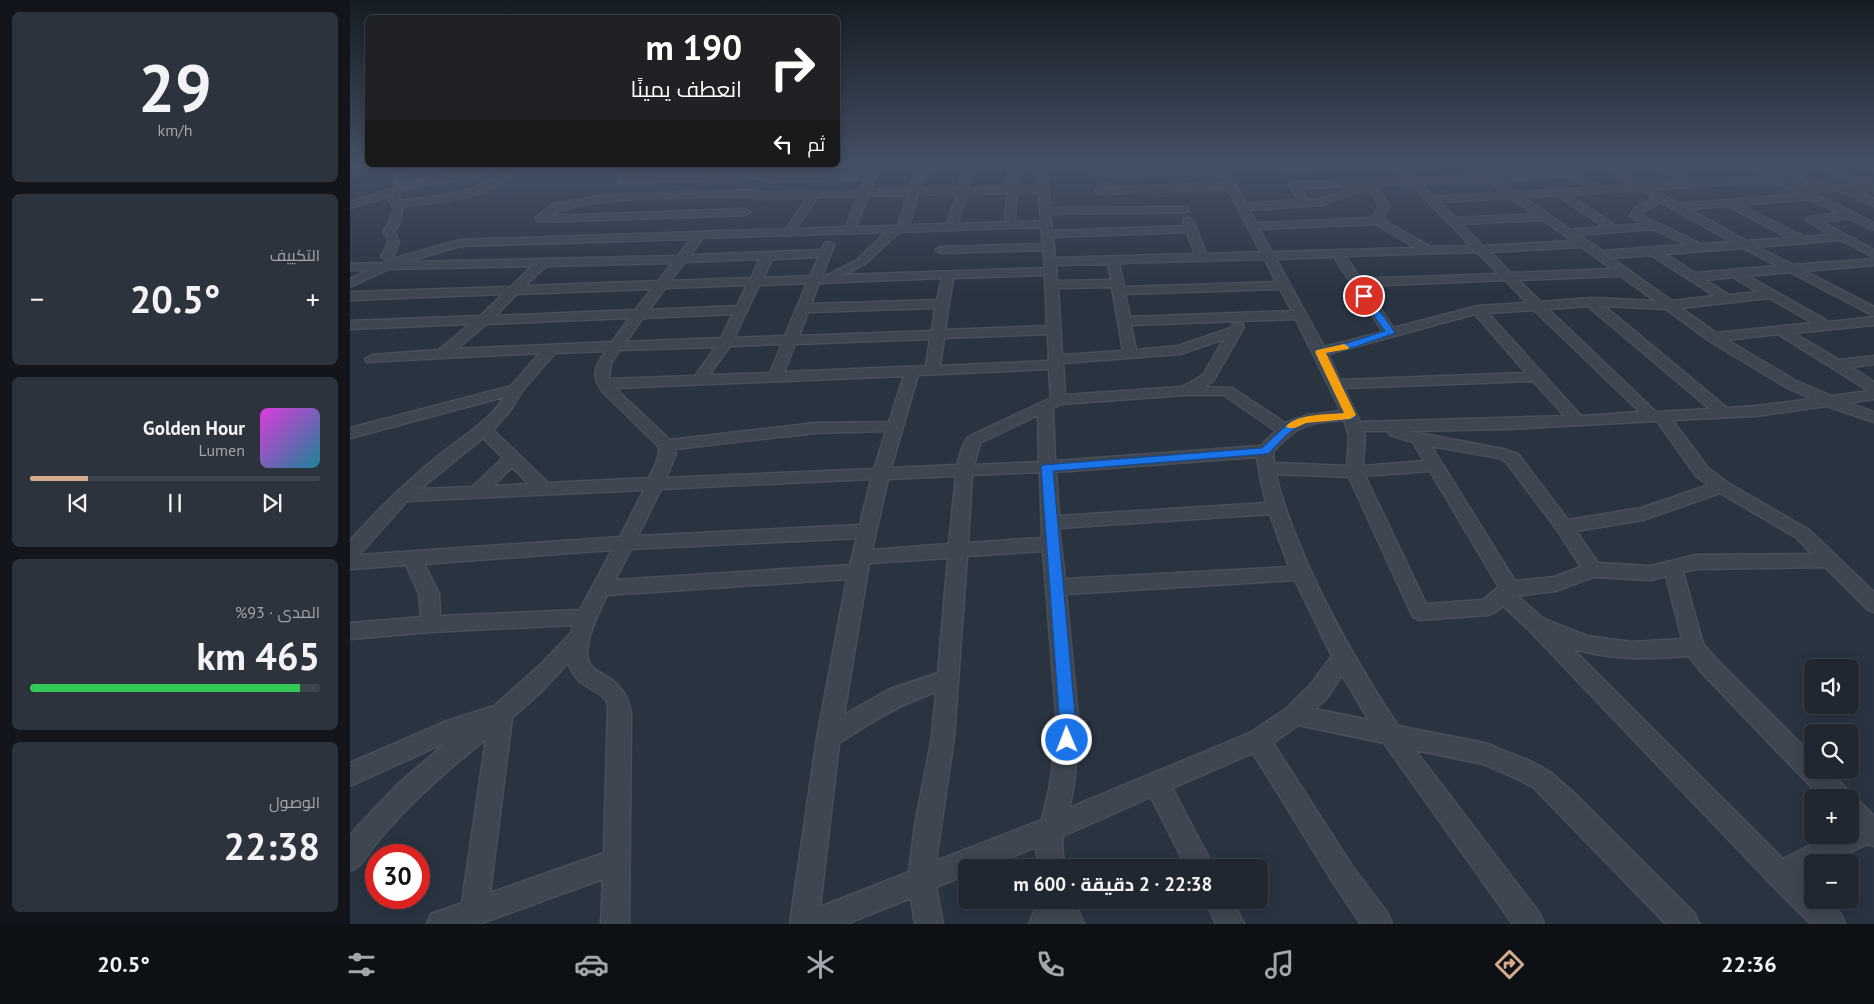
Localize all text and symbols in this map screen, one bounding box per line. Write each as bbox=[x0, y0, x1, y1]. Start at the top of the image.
text: 190 m bbox=[645, 24, 742, 70]
icon: right bbox=[760, 35, 825, 100]
text: 29 bbox=[138, 45, 212, 129]
text: انعطف يمينًا bbox=[631, 75, 742, 103]
text: km/h bbox=[157, 120, 193, 140]
icon: left bbox=[769, 130, 797, 158]
text: ثم bbox=[807, 132, 825, 156]
text: التكييف bbox=[270, 245, 320, 265]
text: 20.5° bbox=[130, 274, 220, 323]
pin bbox=[1343, 275, 1385, 317]
text: − bbox=[30, 280, 44, 317]
text: + bbox=[306, 280, 320, 317]
icon: arrive bbox=[1350, 282, 1378, 310]
text: Golden Hour bbox=[143, 416, 245, 440]
text: Lumen bbox=[199, 440, 245, 460]
icon: previous bbox=[64, 489, 92, 517]
icon: pause bbox=[161, 489, 189, 517]
icon: next bbox=[258, 489, 286, 517]
text: المدى · 93% bbox=[235, 602, 320, 622]
text: 465 km bbox=[196, 631, 320, 680]
map controls bbox=[1804, 659, 1859, 909]
button: sound bbox=[1804, 659, 1859, 714]
position arrow bbox=[1040, 713, 1092, 765]
button: search bbox=[1804, 724, 1859, 779]
button: + bbox=[1804, 789, 1859, 844]
text: الوصول bbox=[269, 792, 320, 812]
text: 22:38 bbox=[224, 821, 320, 870]
speed limit sign: 30 bbox=[365, 844, 430, 909]
button: − bbox=[1804, 854, 1859, 909]
text: 22:38 · 2 دقيقة · 600 m bbox=[1014, 872, 1212, 896]
icon: filters bbox=[344, 947, 379, 982]
icon: car bbox=[574, 947, 609, 982]
icon: climate bbox=[803, 947, 838, 982]
icon: phone bbox=[1033, 947, 1068, 982]
icon: music bbox=[1262, 947, 1297, 982]
icon: directions bbox=[1492, 947, 1527, 982]
text: 20.5° bbox=[97, 950, 150, 978]
text: 22:36 bbox=[1721, 950, 1777, 978]

